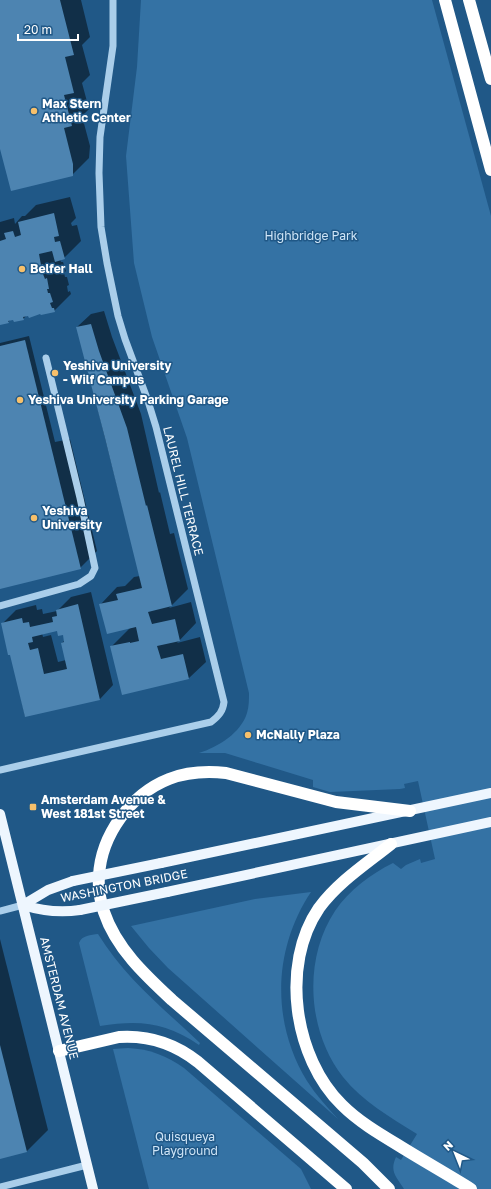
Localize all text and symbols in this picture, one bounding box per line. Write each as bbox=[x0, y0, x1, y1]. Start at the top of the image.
scale bar bbox=[18, 16, 78, 42]
text: 20 m bbox=[24, 22, 52, 37]
place label: Max Stern Athletic Center bbox=[42, 96, 131, 125]
marker: Max Stern Athletic Center bbox=[29, 106, 39, 116]
park label: Highbridge Park bbox=[264, 228, 358, 243]
place label: Belfer Hall bbox=[30, 261, 93, 276]
marker: Belfer Hall bbox=[17, 264, 27, 274]
place label: Yeshiva University - Wilf Campus bbox=[63, 358, 172, 387]
marker: Yeshiva University - Wilf Campus bbox=[50, 368, 60, 378]
place label: Yeshiva University Parking Garage bbox=[28, 392, 229, 407]
marker: Yeshiva University Parking Garage bbox=[15, 395, 25, 405]
street label: LAUREL HILL TERRACE bbox=[160, 425, 207, 557]
place label: Yeshiva University bbox=[42, 503, 103, 532]
marker: Yeshiva University bbox=[29, 513, 39, 523]
place label: McNally Plaza bbox=[256, 727, 340, 742]
marker: McNally Plaza bbox=[243, 730, 253, 740]
place label: Amsterdam Avenue & West 181st Street bbox=[41, 792, 166, 821]
marker: Amsterdam Avenue & West 181st Street bbox=[28, 802, 38, 812]
street label: WASHINGTON BRIDGE bbox=[59, 866, 189, 905]
street label: AMSTERDAM AVENUE bbox=[37, 935, 82, 1061]
park label: Quisqueya Playground bbox=[152, 1129, 218, 1158]
north arrow bbox=[435, 1133, 475, 1173]
text: N bbox=[440, 1138, 455, 1153]

